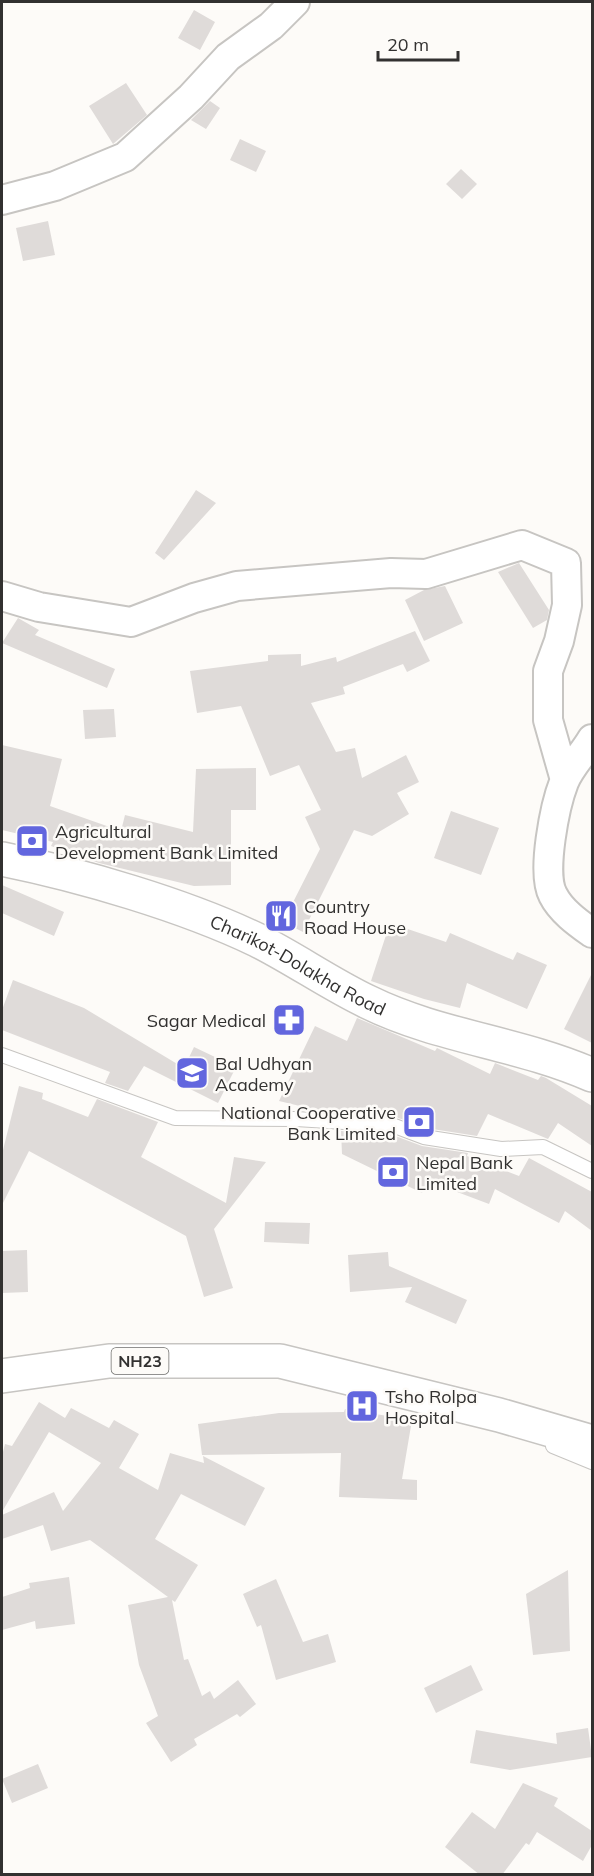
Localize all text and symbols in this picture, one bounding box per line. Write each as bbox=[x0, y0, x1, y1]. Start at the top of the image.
scale bar bbox=[378, 24, 458, 62]
text: 20 m bbox=[387, 33, 429, 56]
place label: Agricultural Development Bank Limited bbox=[55, 820, 278, 864]
bank icon: Agricultural Development Bank Limited bbox=[14, 823, 50, 859]
place label: Country Road House bbox=[304, 895, 406, 939]
restaurant icon: Country Road House bbox=[263, 898, 299, 934]
street label: Charikot-Dolakha Road bbox=[207, 909, 390, 1020]
pharmacy icon: Sagar Medical bbox=[271, 1002, 307, 1038]
place label: Sagar Medical bbox=[147, 1009, 266, 1032]
place label: Bal Udhyan Academy bbox=[215, 1052, 312, 1096]
school or university icon: Bal Udhyan Academy bbox=[174, 1055, 210, 1091]
place label: National Cooperative Bank Limited bbox=[221, 1101, 396, 1145]
bank icon: National Cooperative Bank Limited bbox=[401, 1104, 437, 1140]
place label: Nepal Bank Limited bbox=[416, 1151, 513, 1195]
bank icon: Nepal Bank Limited bbox=[375, 1154, 411, 1190]
road number: NH23 bbox=[112, 1348, 168, 1374]
place label: Tsho Rolpa Hospital bbox=[385, 1385, 477, 1429]
hospital icon: Tsho Rolpa Hospital bbox=[344, 1388, 380, 1424]

